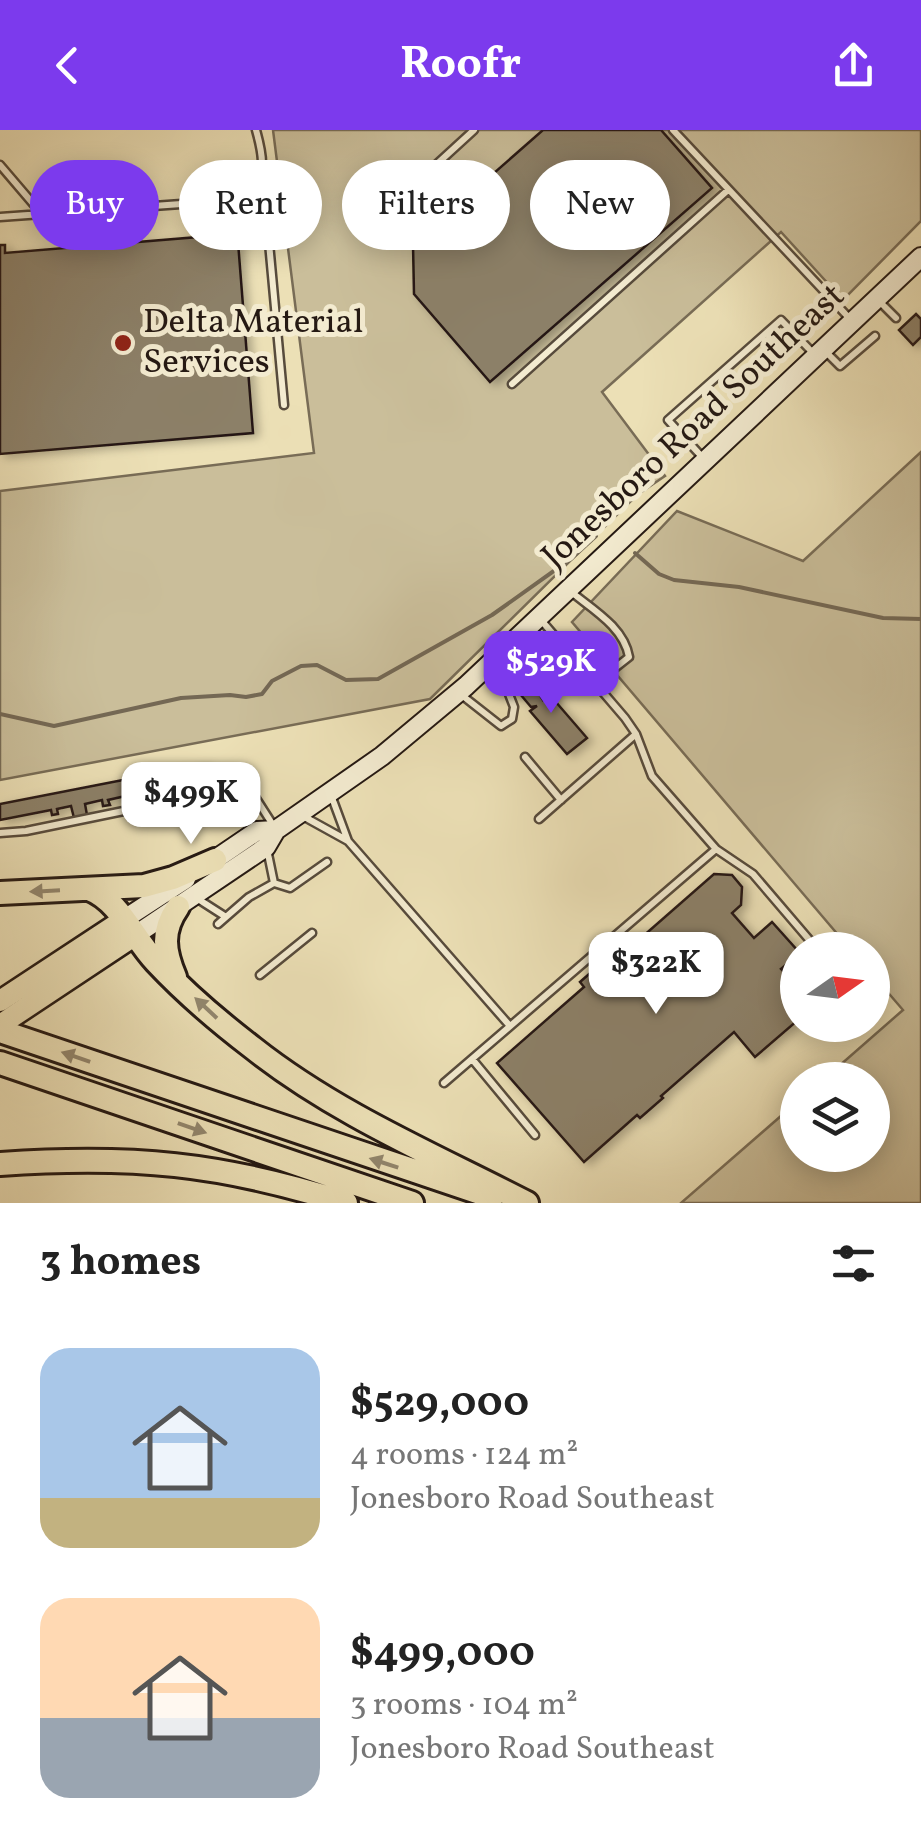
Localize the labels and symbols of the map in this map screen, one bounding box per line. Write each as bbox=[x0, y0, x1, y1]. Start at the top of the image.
street label: Jonesboro Road Southeast bbox=[532, 273, 856, 581]
place label: Delta Material Services bbox=[143, 299, 363, 387]
marker: Delta Material Services bbox=[112, 332, 134, 354]
pin: $529K bbox=[481, 631, 621, 716]
pin: $499K bbox=[121, 762, 261, 847]
one-way arrow bbox=[28, 883, 60, 899]
pin: $322K bbox=[586, 932, 726, 1017]
north arrow bbox=[780, 932, 890, 1042]
one-way arrow bbox=[194, 997, 218, 1020]
one-way arrow bbox=[61, 1049, 91, 1064]
one-way arrow bbox=[177, 1121, 207, 1136]
one-way arrow bbox=[368, 1154, 398, 1169]

